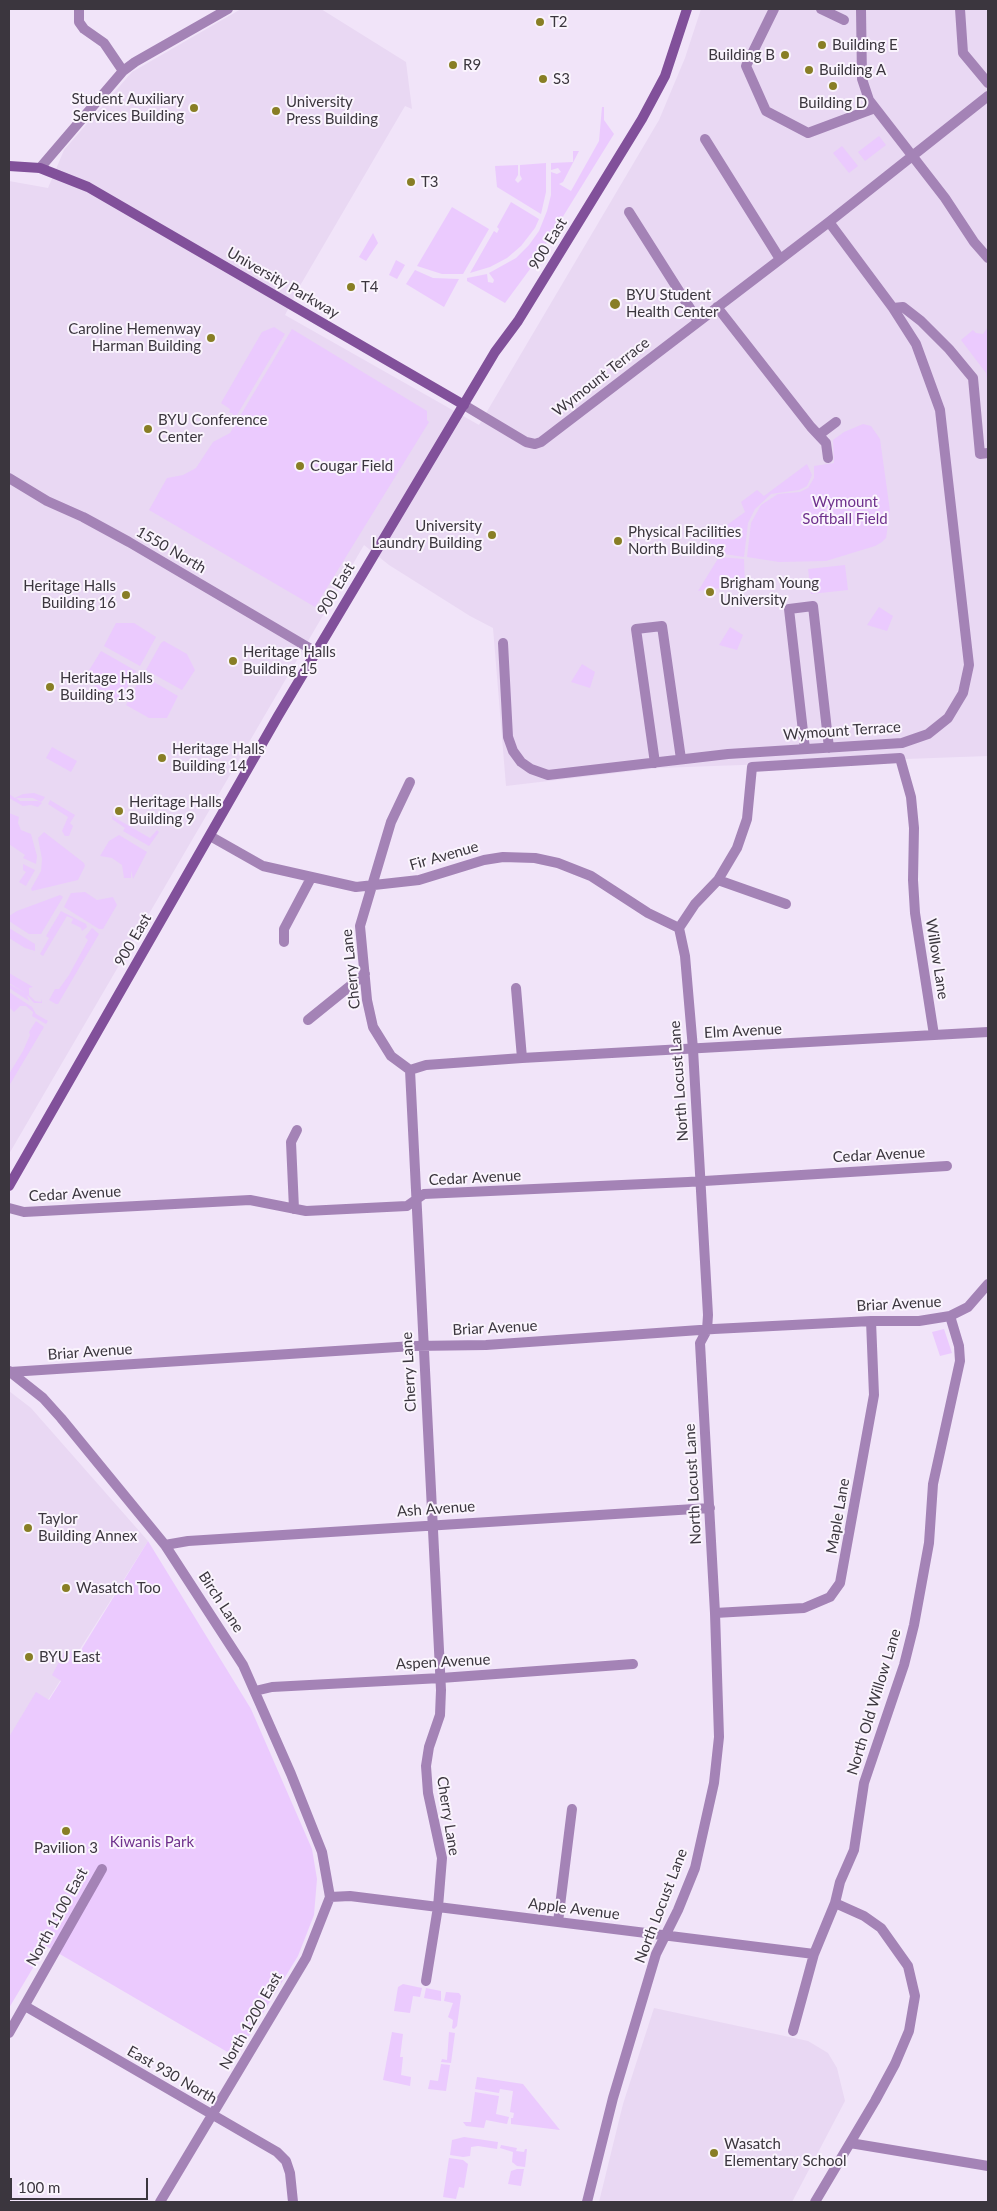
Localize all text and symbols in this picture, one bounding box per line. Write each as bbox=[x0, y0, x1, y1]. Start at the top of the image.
place label: T2 bbox=[550, 13, 568, 31]
marker: T2 bbox=[534, 16, 546, 28]
place label: Building E bbox=[832, 36, 898, 54]
marker: Building E bbox=[816, 39, 828, 51]
place label: Building B bbox=[708, 46, 775, 64]
marker: Building B bbox=[779, 49, 791, 61]
place label: R9 bbox=[463, 56, 481, 74]
marker: R9 bbox=[447, 59, 459, 71]
place label: Building A bbox=[819, 61, 886, 79]
marker: Building A bbox=[803, 64, 815, 76]
place label: S3 bbox=[553, 70, 570, 88]
marker: S3 bbox=[537, 73, 549, 85]
marker: Building D bbox=[827, 80, 839, 92]
place label: Student Auxiliary Services Building bbox=[71, 90, 184, 125]
place label: University Press Building bbox=[286, 93, 378, 128]
place label: Building D bbox=[799, 94, 867, 112]
marker: Student Auxiliary Services Building bbox=[188, 102, 200, 114]
marker: University Press Building bbox=[270, 105, 282, 117]
place label: T3 bbox=[421, 173, 439, 191]
marker: T3 bbox=[405, 176, 417, 188]
street label: 900 East bbox=[525, 215, 571, 273]
street label: University Parkway bbox=[224, 244, 342, 322]
place label: T4 bbox=[361, 278, 379, 296]
marker: T4 bbox=[345, 281, 357, 293]
place label: BYU Student Health Center bbox=[626, 286, 718, 321]
marker: BYU Student Health Center bbox=[608, 297, 622, 311]
place label: Caroline Hemenway Harman Building bbox=[68, 320, 201, 355]
marker: Caroline Hemenway Harman Building bbox=[205, 332, 217, 344]
street label: Wymount Terrace bbox=[549, 334, 653, 420]
place label: BYU Conference Center bbox=[158, 411, 268, 446]
marker: BYU Conference Center bbox=[142, 423, 154, 435]
place label: Cougar Field bbox=[310, 457, 393, 475]
marker: Cougar Field bbox=[294, 460, 306, 472]
park label: Wymount Softball Field bbox=[802, 493, 888, 528]
place label: University Laundry Building bbox=[371, 517, 482, 552]
street label: 1550 North bbox=[133, 523, 209, 577]
place label: Physical Facilities North Building bbox=[628, 523, 741, 558]
marker: University Laundry Building bbox=[486, 529, 498, 541]
marker: Physical Facilities North Building bbox=[612, 535, 624, 547]
street label: 900 East bbox=[313, 560, 359, 618]
place label: Brigham Young University bbox=[720, 574, 819, 609]
place label: Heritage Halls Building 16 bbox=[23, 577, 116, 612]
marker: Brigham Young University bbox=[704, 586, 716, 598]
marker: Heritage Halls Building 16 bbox=[120, 589, 132, 601]
place label: Heritage Halls Building 15 bbox=[243, 643, 336, 678]
marker: Heritage Halls Building 15 bbox=[227, 655, 239, 667]
place label: Heritage Halls Building 13 bbox=[60, 669, 153, 704]
marker: Heritage Halls Building 13 bbox=[44, 681, 56, 693]
street label: Wymount Terrace bbox=[783, 718, 901, 744]
place label: Heritage Halls Building 14 bbox=[172, 740, 265, 775]
marker: Heritage Halls Building 14 bbox=[156, 752, 168, 764]
place label: Heritage Halls Building 9 bbox=[129, 793, 222, 828]
marker: Heritage Halls Building 9 bbox=[113, 805, 125, 817]
street label: Fir Avenue bbox=[407, 838, 481, 874]
street label: 900 East bbox=[111, 910, 155, 970]
street label: Willow Lane bbox=[922, 917, 952, 1001]
street label: Cherry Lane bbox=[338, 928, 364, 1010]
street label: North Locust Lane bbox=[666, 1020, 692, 1142]
street label: Elm Avenue bbox=[704, 1020, 782, 1042]
street label: Cedar Avenue bbox=[832, 1144, 926, 1166]
street label: Cedar Avenue bbox=[428, 1167, 522, 1189]
street label: Cedar Avenue bbox=[28, 1183, 122, 1205]
street label: Briar Avenue bbox=[856, 1293, 942, 1315]
street label: Briar Avenue bbox=[452, 1317, 538, 1339]
street label: Cherry Lane bbox=[398, 1331, 420, 1413]
street label: Briar Avenue bbox=[47, 1340, 133, 1364]
street label: North Locust Lane bbox=[681, 1423, 705, 1545]
street label: Maple Lane bbox=[823, 1477, 853, 1555]
street label: Ash Avenue bbox=[396, 1497, 476, 1521]
place label: Taylor Building Annex bbox=[38, 1510, 137, 1545]
marker: Taylor Building Annex bbox=[22, 1522, 34, 1534]
street label: Birch Lane bbox=[195, 1568, 247, 1636]
place label: Wasatch Too bbox=[76, 1579, 161, 1597]
marker: Wasatch Too bbox=[60, 1582, 72, 1594]
street label: North Old Willow Lane bbox=[843, 1627, 905, 1777]
place label: BYU East bbox=[39, 1648, 100, 1666]
marker: BYU East bbox=[23, 1651, 35, 1663]
street label: Aspen Avenue bbox=[395, 1651, 491, 1673]
street label: Cherry Lane bbox=[433, 1775, 463, 1857]
marker: Pavilion 3 bbox=[60, 1825, 72, 1837]
park label: Kiwanis Park bbox=[110, 1833, 194, 1851]
place label: Pavilion 3 bbox=[34, 1839, 98, 1857]
street label: North Locust Lane bbox=[631, 1846, 691, 1966]
street label: North 1100 East bbox=[23, 1865, 91, 1969]
street label: Apple Avenue bbox=[527, 1894, 621, 1924]
street label: North 1200 East bbox=[216, 1969, 286, 2073]
street label: East 930 North bbox=[124, 2042, 220, 2108]
place label: Wasatch Elementary School bbox=[724, 2135, 847, 2170]
marker: Wasatch Elementary School bbox=[708, 2147, 720, 2159]
scale bar bbox=[12, 2168, 150, 2200]
text: 100 m bbox=[18, 2178, 60, 2196]

